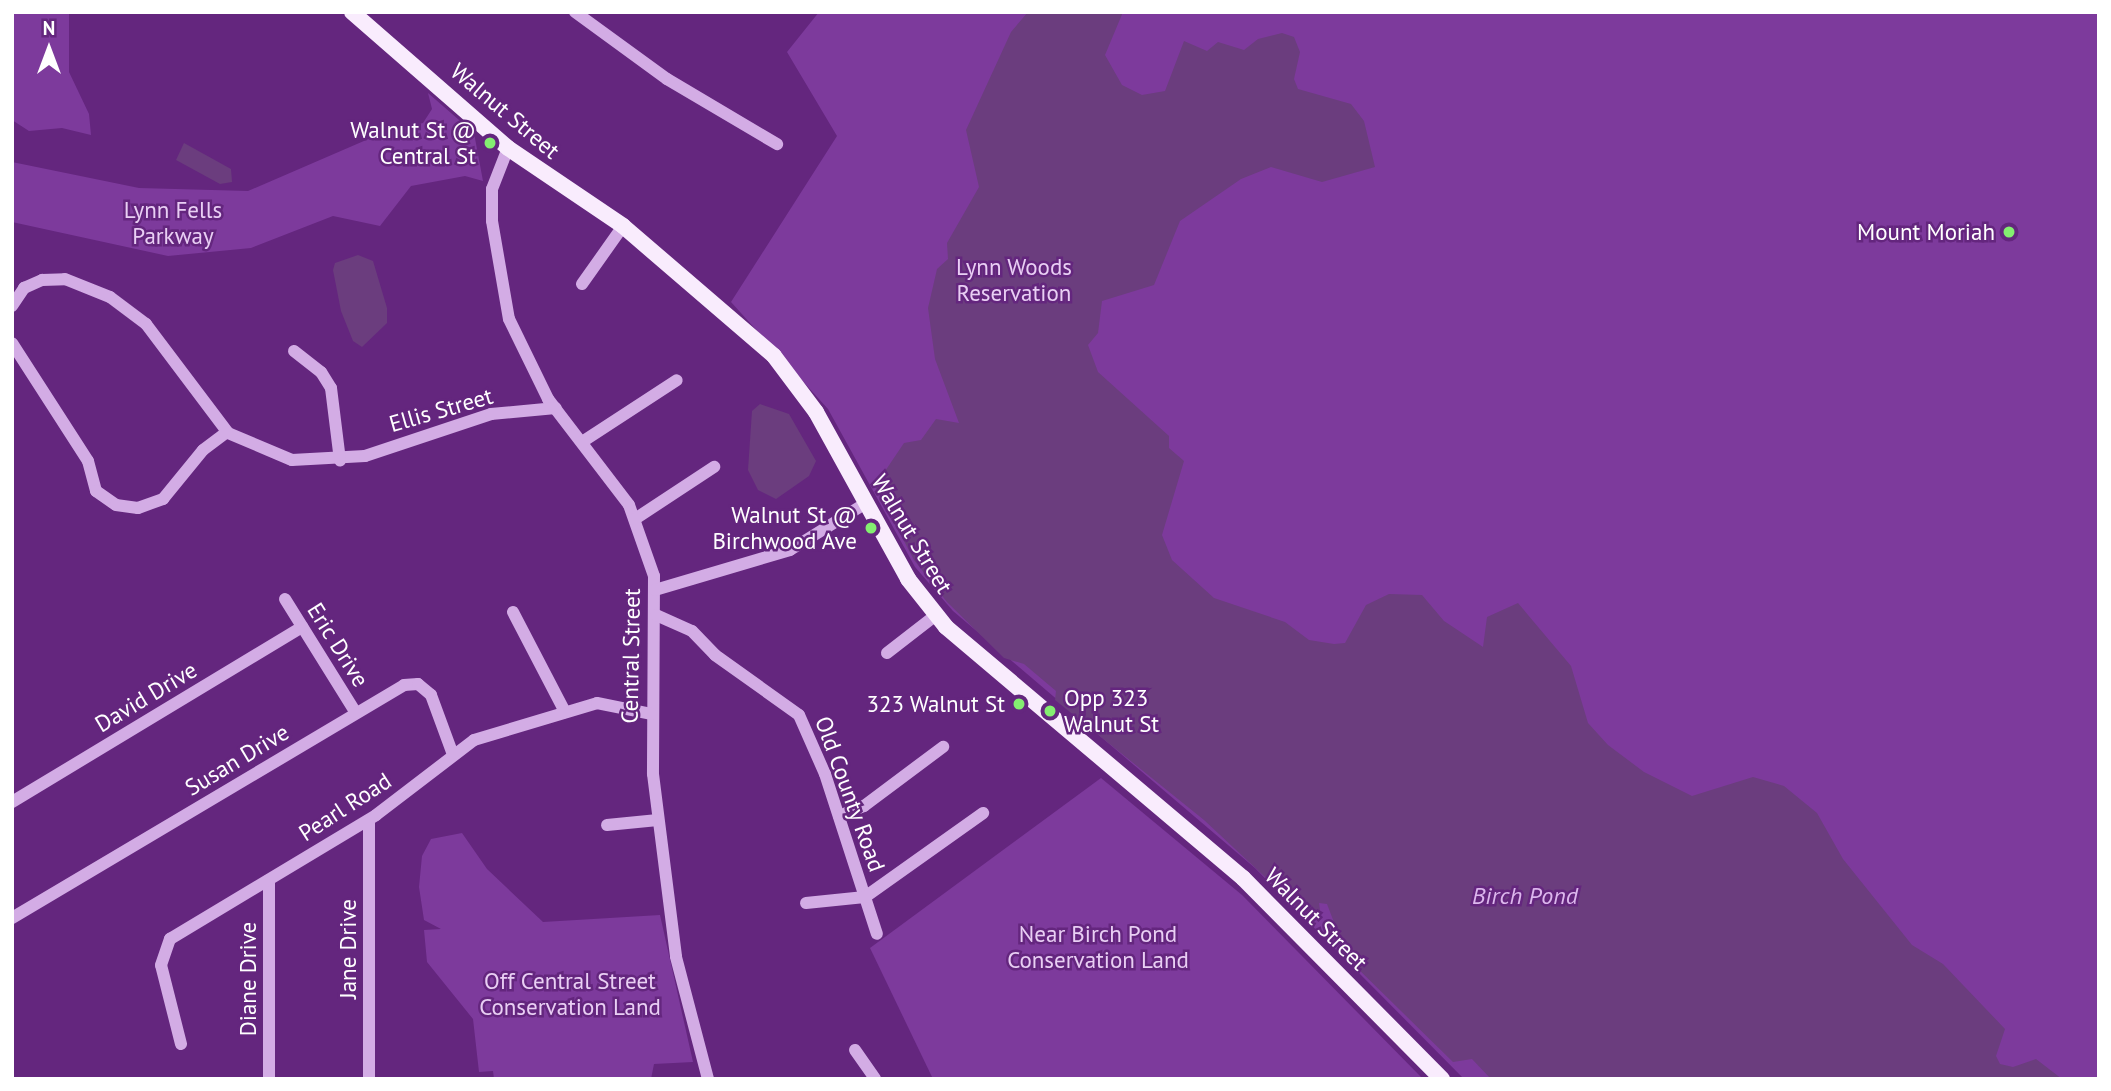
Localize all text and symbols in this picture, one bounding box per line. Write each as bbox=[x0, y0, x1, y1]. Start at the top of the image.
north arrow bbox=[14, 14, 84, 84]
text: N bbox=[43, 16, 55, 40]
street label: Walnut Street bbox=[445, 57, 565, 165]
place label: Walnut St @ Central St bbox=[350, 116, 476, 170]
marker: Walnut St @ Central St bbox=[482, 135, 498, 151]
park label: Lynn Fells Parkway bbox=[124, 196, 222, 250]
place label: Mount Moriah bbox=[1857, 218, 1995, 246]
marker: Mount Moriah bbox=[2001, 224, 2017, 240]
park label: Lynn Woods Reservation bbox=[956, 253, 1072, 307]
street label: Ellis Street bbox=[386, 382, 496, 438]
street label: Walnut Street bbox=[866, 470, 958, 598]
place label: Walnut St @ Birchwood Ave bbox=[712, 501, 857, 555]
marker: Walnut St @ Birchwood Ave bbox=[863, 520, 879, 536]
street label: Central Street bbox=[616, 588, 646, 724]
street label: Eric Drive bbox=[301, 598, 375, 692]
street label: David Drive bbox=[90, 656, 202, 738]
place label: Opp 323 Walnut St bbox=[1064, 684, 1159, 738]
place label: 323 Walnut St bbox=[866, 690, 1005, 718]
marker: 323 Walnut St bbox=[1011, 696, 1027, 712]
marker: Opp 323 Walnut St bbox=[1042, 703, 1058, 719]
street label: Old County Road bbox=[809, 712, 891, 876]
street label: Susan Drive bbox=[180, 718, 294, 802]
street label: Pearl Road bbox=[294, 767, 396, 847]
street label: Walnut Street bbox=[1259, 862, 1373, 976]
water label: Birch Pond bbox=[1472, 882, 1578, 910]
street label: Jane Drive bbox=[334, 899, 362, 999]
park label: Near Birch Pond Conservation Land bbox=[1007, 920, 1189, 974]
street label: Diane Drive bbox=[234, 922, 262, 1036]
park label: Off Central Street Conservation Land bbox=[479, 967, 661, 1021]

